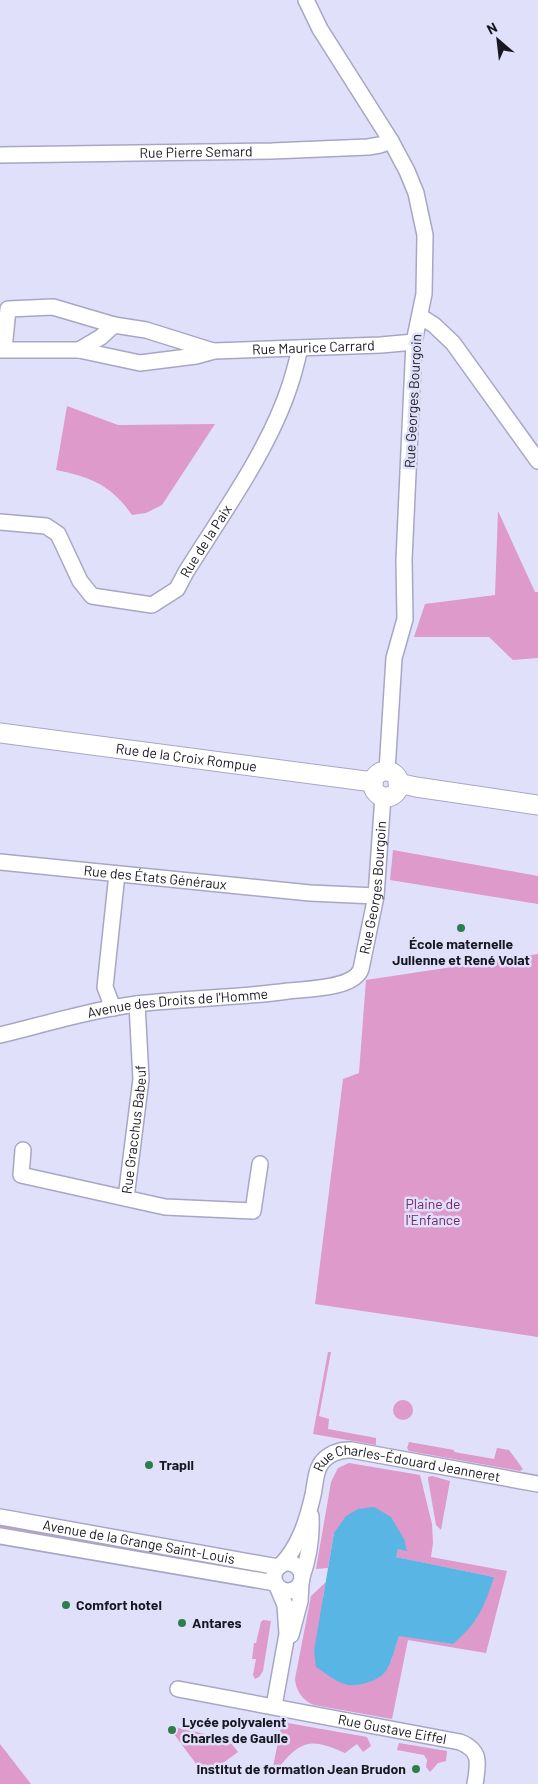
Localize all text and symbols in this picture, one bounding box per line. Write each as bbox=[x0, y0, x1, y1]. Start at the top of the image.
north arrow bbox=[473, 15, 523, 65]
text: N bbox=[484, 18, 500, 38]
street label: Rue Pierre Semard bbox=[139, 142, 253, 161]
street label: Rue Georges Bourgoin bbox=[400, 333, 425, 469]
street label: Rue Maurice Carrard bbox=[252, 336, 375, 358]
street label: Rue de la Paix bbox=[176, 501, 235, 580]
street label: Rue de la Croix Rompue bbox=[115, 739, 258, 775]
street label: Rue Georges Bourgoin bbox=[355, 820, 389, 956]
street label: Rue des États Généraux bbox=[83, 861, 228, 893]
marker: École maternelle Julienne et René Volat bbox=[455, 922, 467, 934]
place label: École maternelle Julienne et René Volat bbox=[392, 935, 530, 968]
street label: Avenue des Droits de l'Homme bbox=[85, 985, 269, 1021]
street label: Rue Gracchus Babeuf bbox=[118, 1065, 149, 1195]
park label: Plaine de l'Enfance bbox=[405, 1195, 461, 1228]
text: Rue Charles-Édouard Jeanneret bbox=[309, 1441, 502, 1485]
place label: Trapil bbox=[159, 1456, 194, 1473]
marker: Trapil bbox=[143, 1459, 155, 1471]
street label: Rue Charles-Édouard Jeanneret bbox=[315, 1470, 509, 1486]
street label: Avenue de la Grange Saint-Louis bbox=[41, 1516, 237, 1567]
place label: Comfort hotel bbox=[76, 1596, 162, 1613]
marker: Comfort hotel bbox=[60, 1599, 72, 1611]
place label: Antares bbox=[192, 1614, 242, 1631]
marker: Antares bbox=[176, 1617, 188, 1629]
street label: Rue Gustave Eiffel bbox=[337, 1710, 448, 1747]
place label: Lycée polyvalent Charles de Gaulle bbox=[182, 1713, 288, 1746]
marker: Lycée polyvalent Charles de Gaulle bbox=[166, 1724, 178, 1736]
place label: Institut de formation Jean Brudon bbox=[196, 1760, 406, 1777]
marker: Institut de formation Jean Brudon bbox=[410, 1763, 422, 1775]

